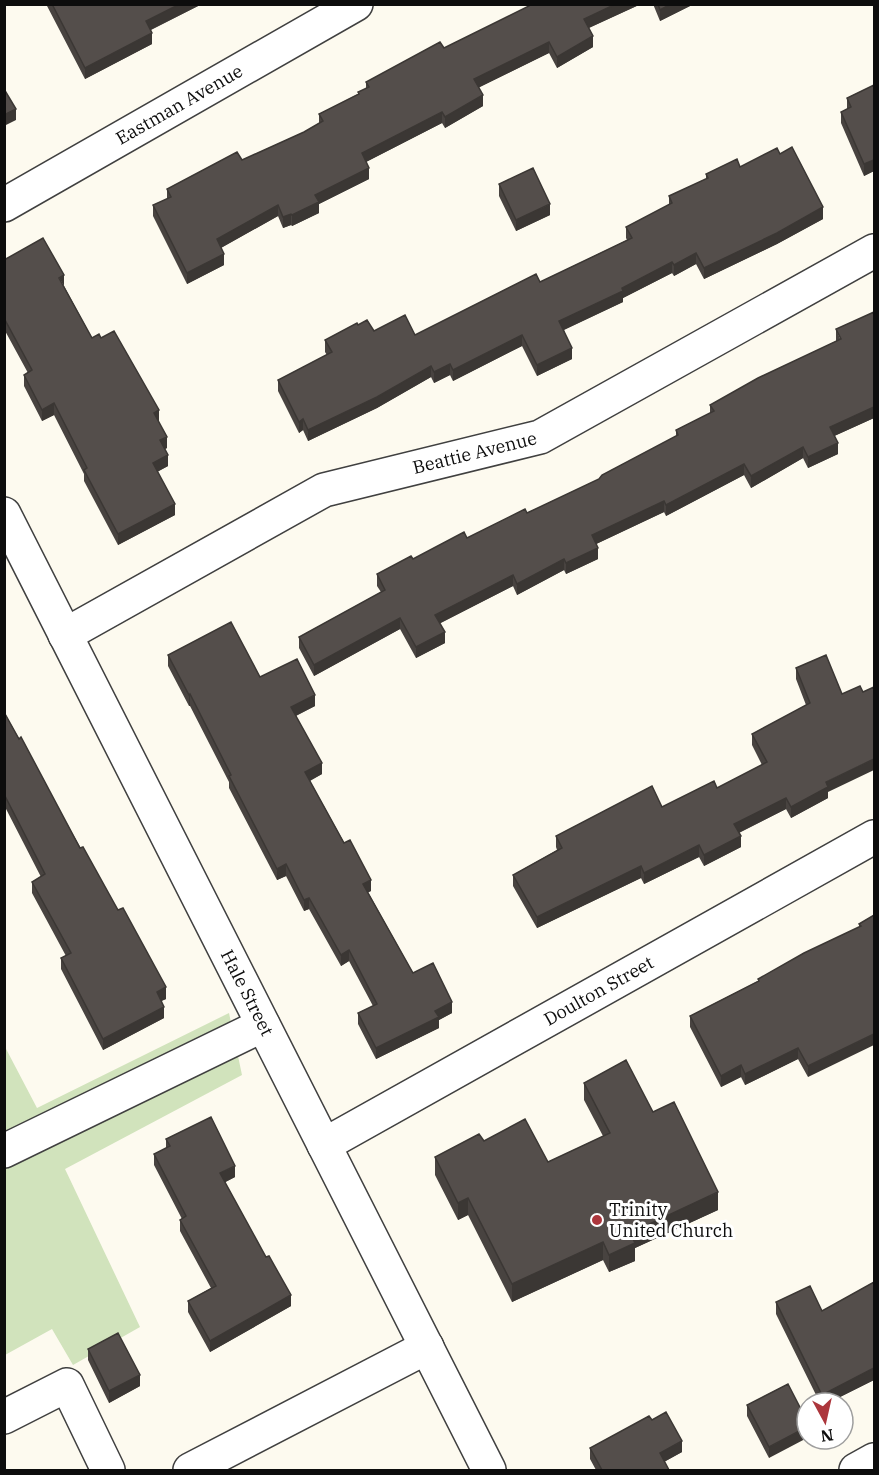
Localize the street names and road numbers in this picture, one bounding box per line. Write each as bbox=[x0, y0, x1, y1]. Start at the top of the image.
street label: Eastman Avenue bbox=[112, 59, 247, 150]
street label: Beattie Avenue bbox=[410, 426, 539, 479]
street label: Hale Street bbox=[216, 946, 279, 1040]
street label: Doulton Street bbox=[540, 951, 658, 1031]

